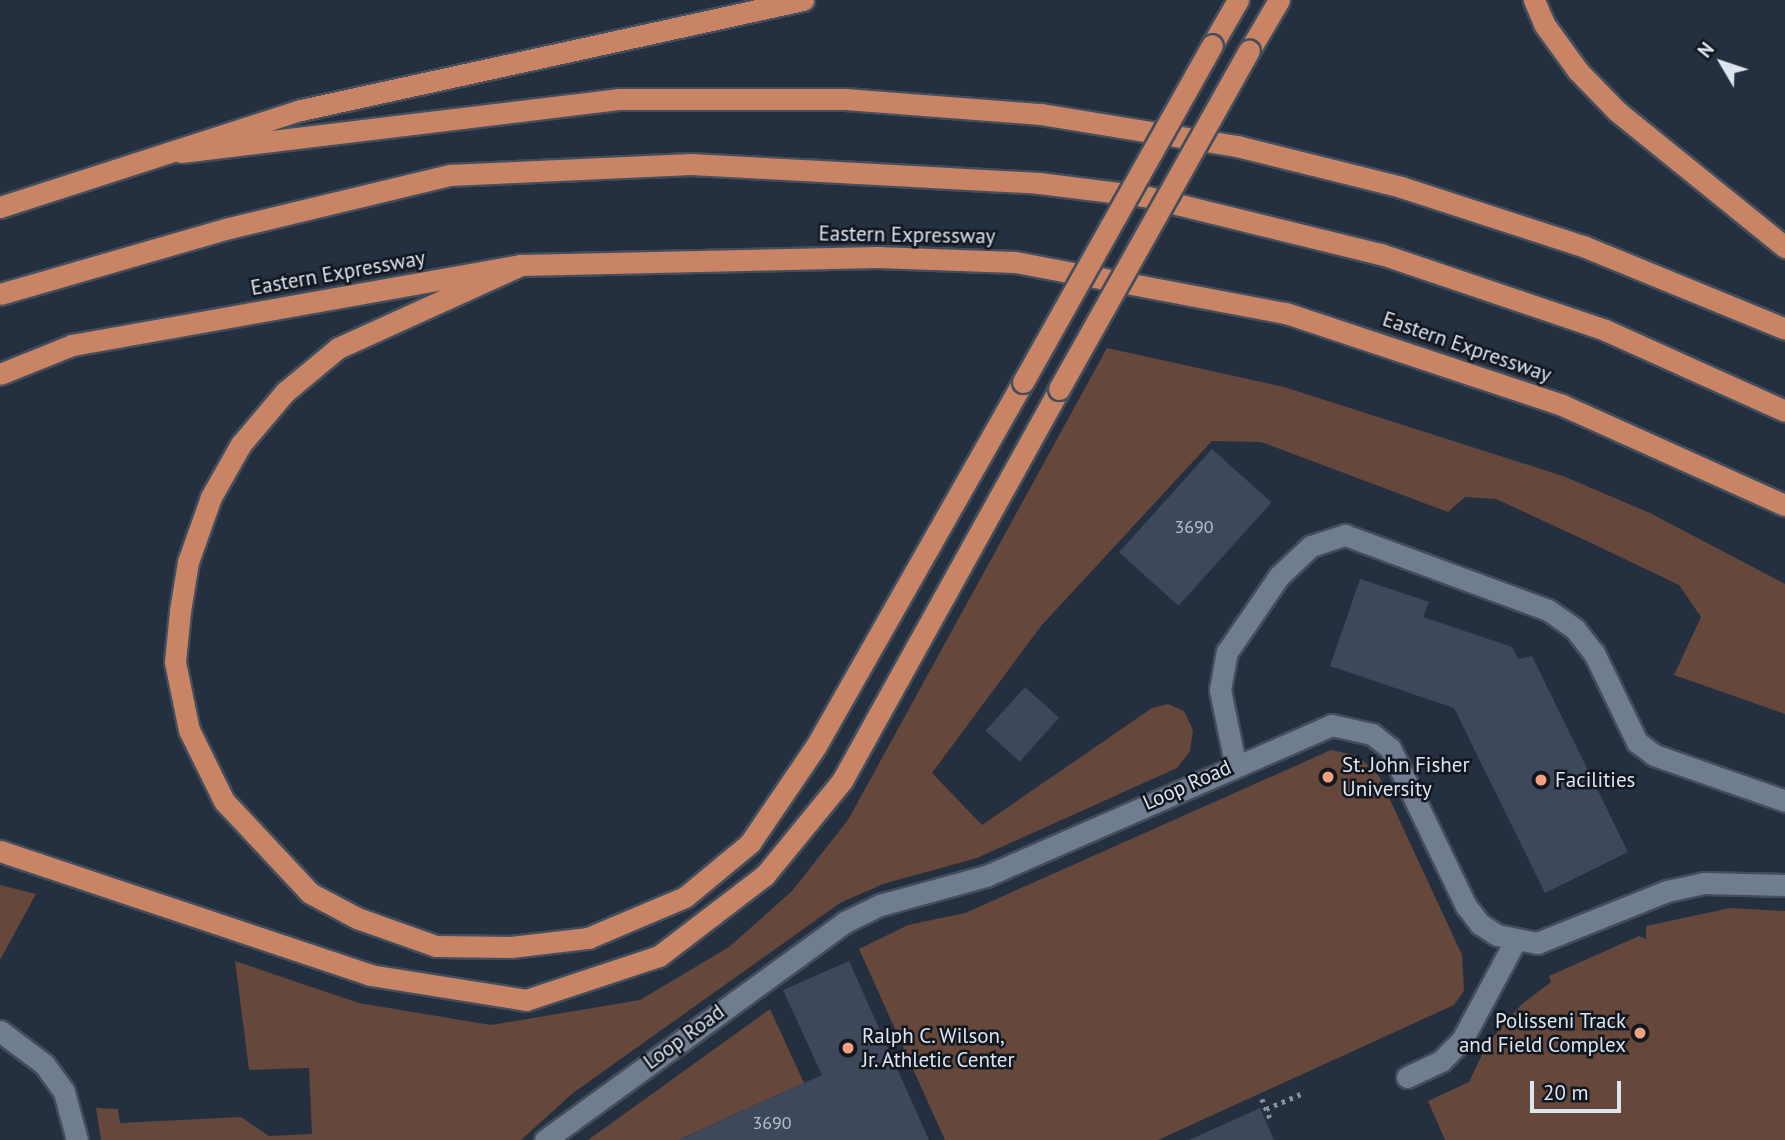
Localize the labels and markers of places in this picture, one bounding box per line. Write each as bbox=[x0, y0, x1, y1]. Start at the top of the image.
place label: St. John Fisher University bbox=[1342, 752, 1471, 802]
place label: Facilities bbox=[1555, 767, 1635, 793]
marker: St. John Fisher University bbox=[1320, 769, 1336, 785]
marker: Facilities bbox=[1533, 772, 1549, 788]
place label: Polisseni Track and Field Complex bbox=[1459, 1008, 1626, 1058]
place label: Ralph C. Wilson, Jr. Athletic Center bbox=[862, 1023, 1017, 1073]
marker: Polisseni Track and Field Complex bbox=[1632, 1025, 1648, 1041]
marker: Ralph C. Wilson, Jr. Athletic Center bbox=[840, 1040, 856, 1056]

